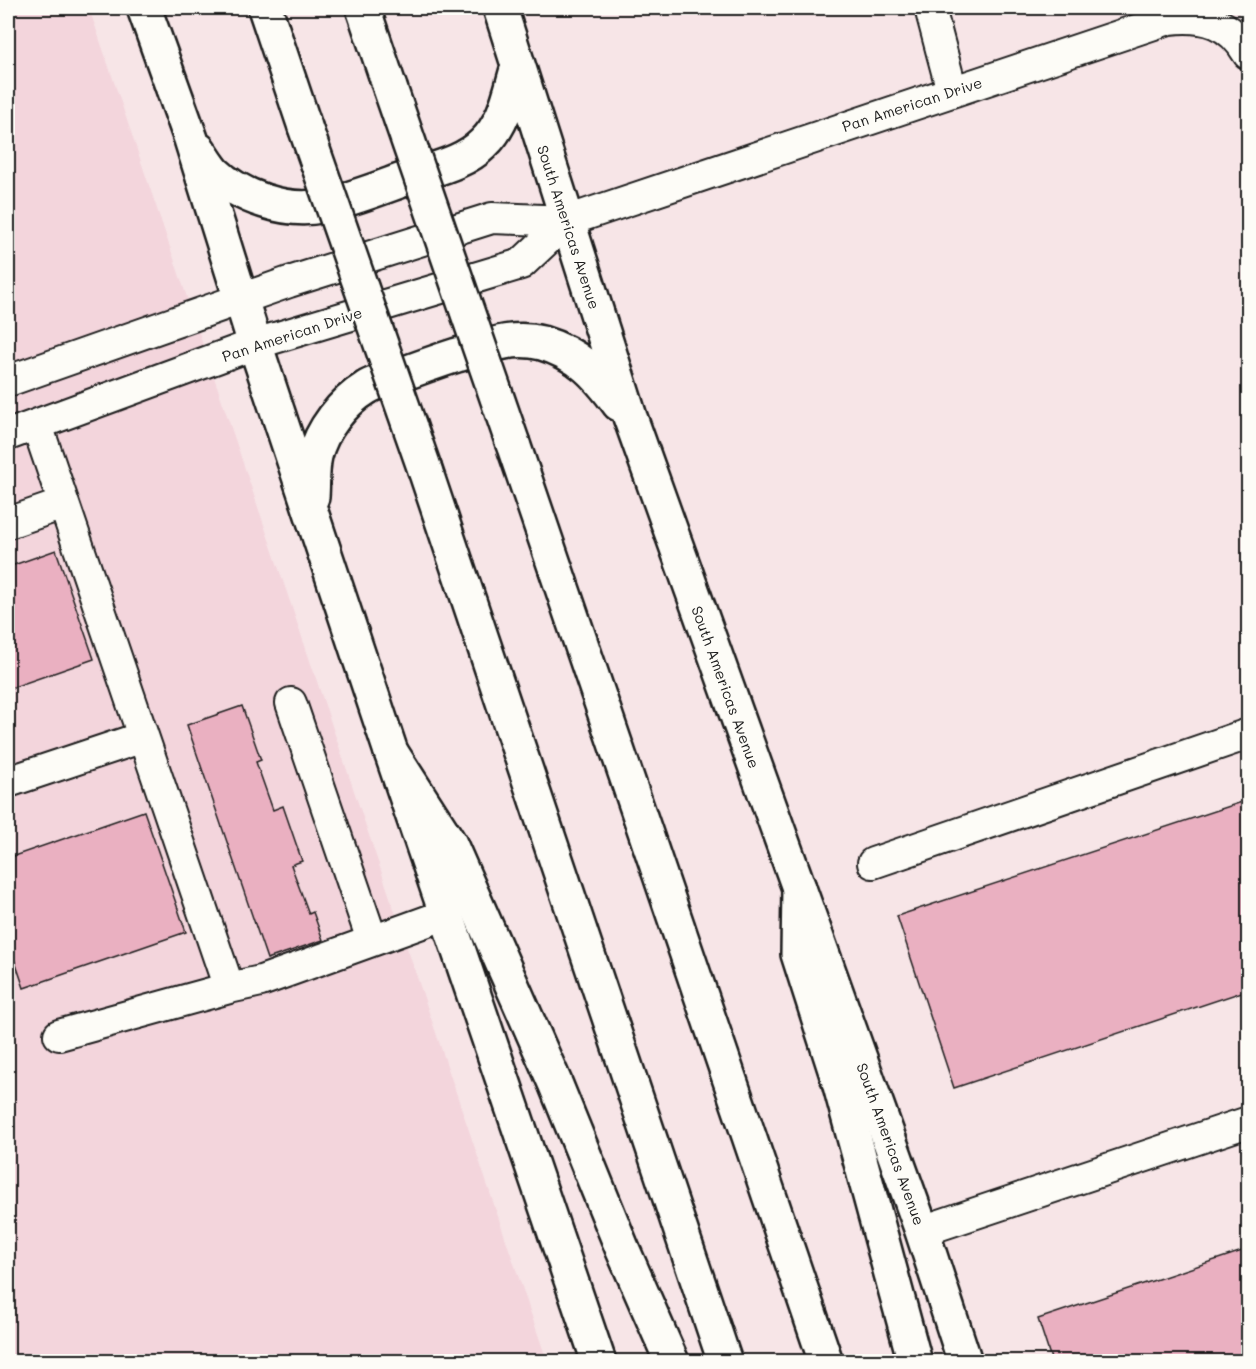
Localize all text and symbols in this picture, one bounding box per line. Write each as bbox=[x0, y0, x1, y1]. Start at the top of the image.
street label: Pan American Drive bbox=[839, 72, 985, 136]
street label: South Americas Avenue bbox=[533, 142, 605, 312]
street label: Pan American Drive bbox=[219, 302, 365, 366]
street label: South Americas Avenue bbox=[687, 603, 765, 771]
street label: South Americas Avenue bbox=[852, 1060, 930, 1228]

